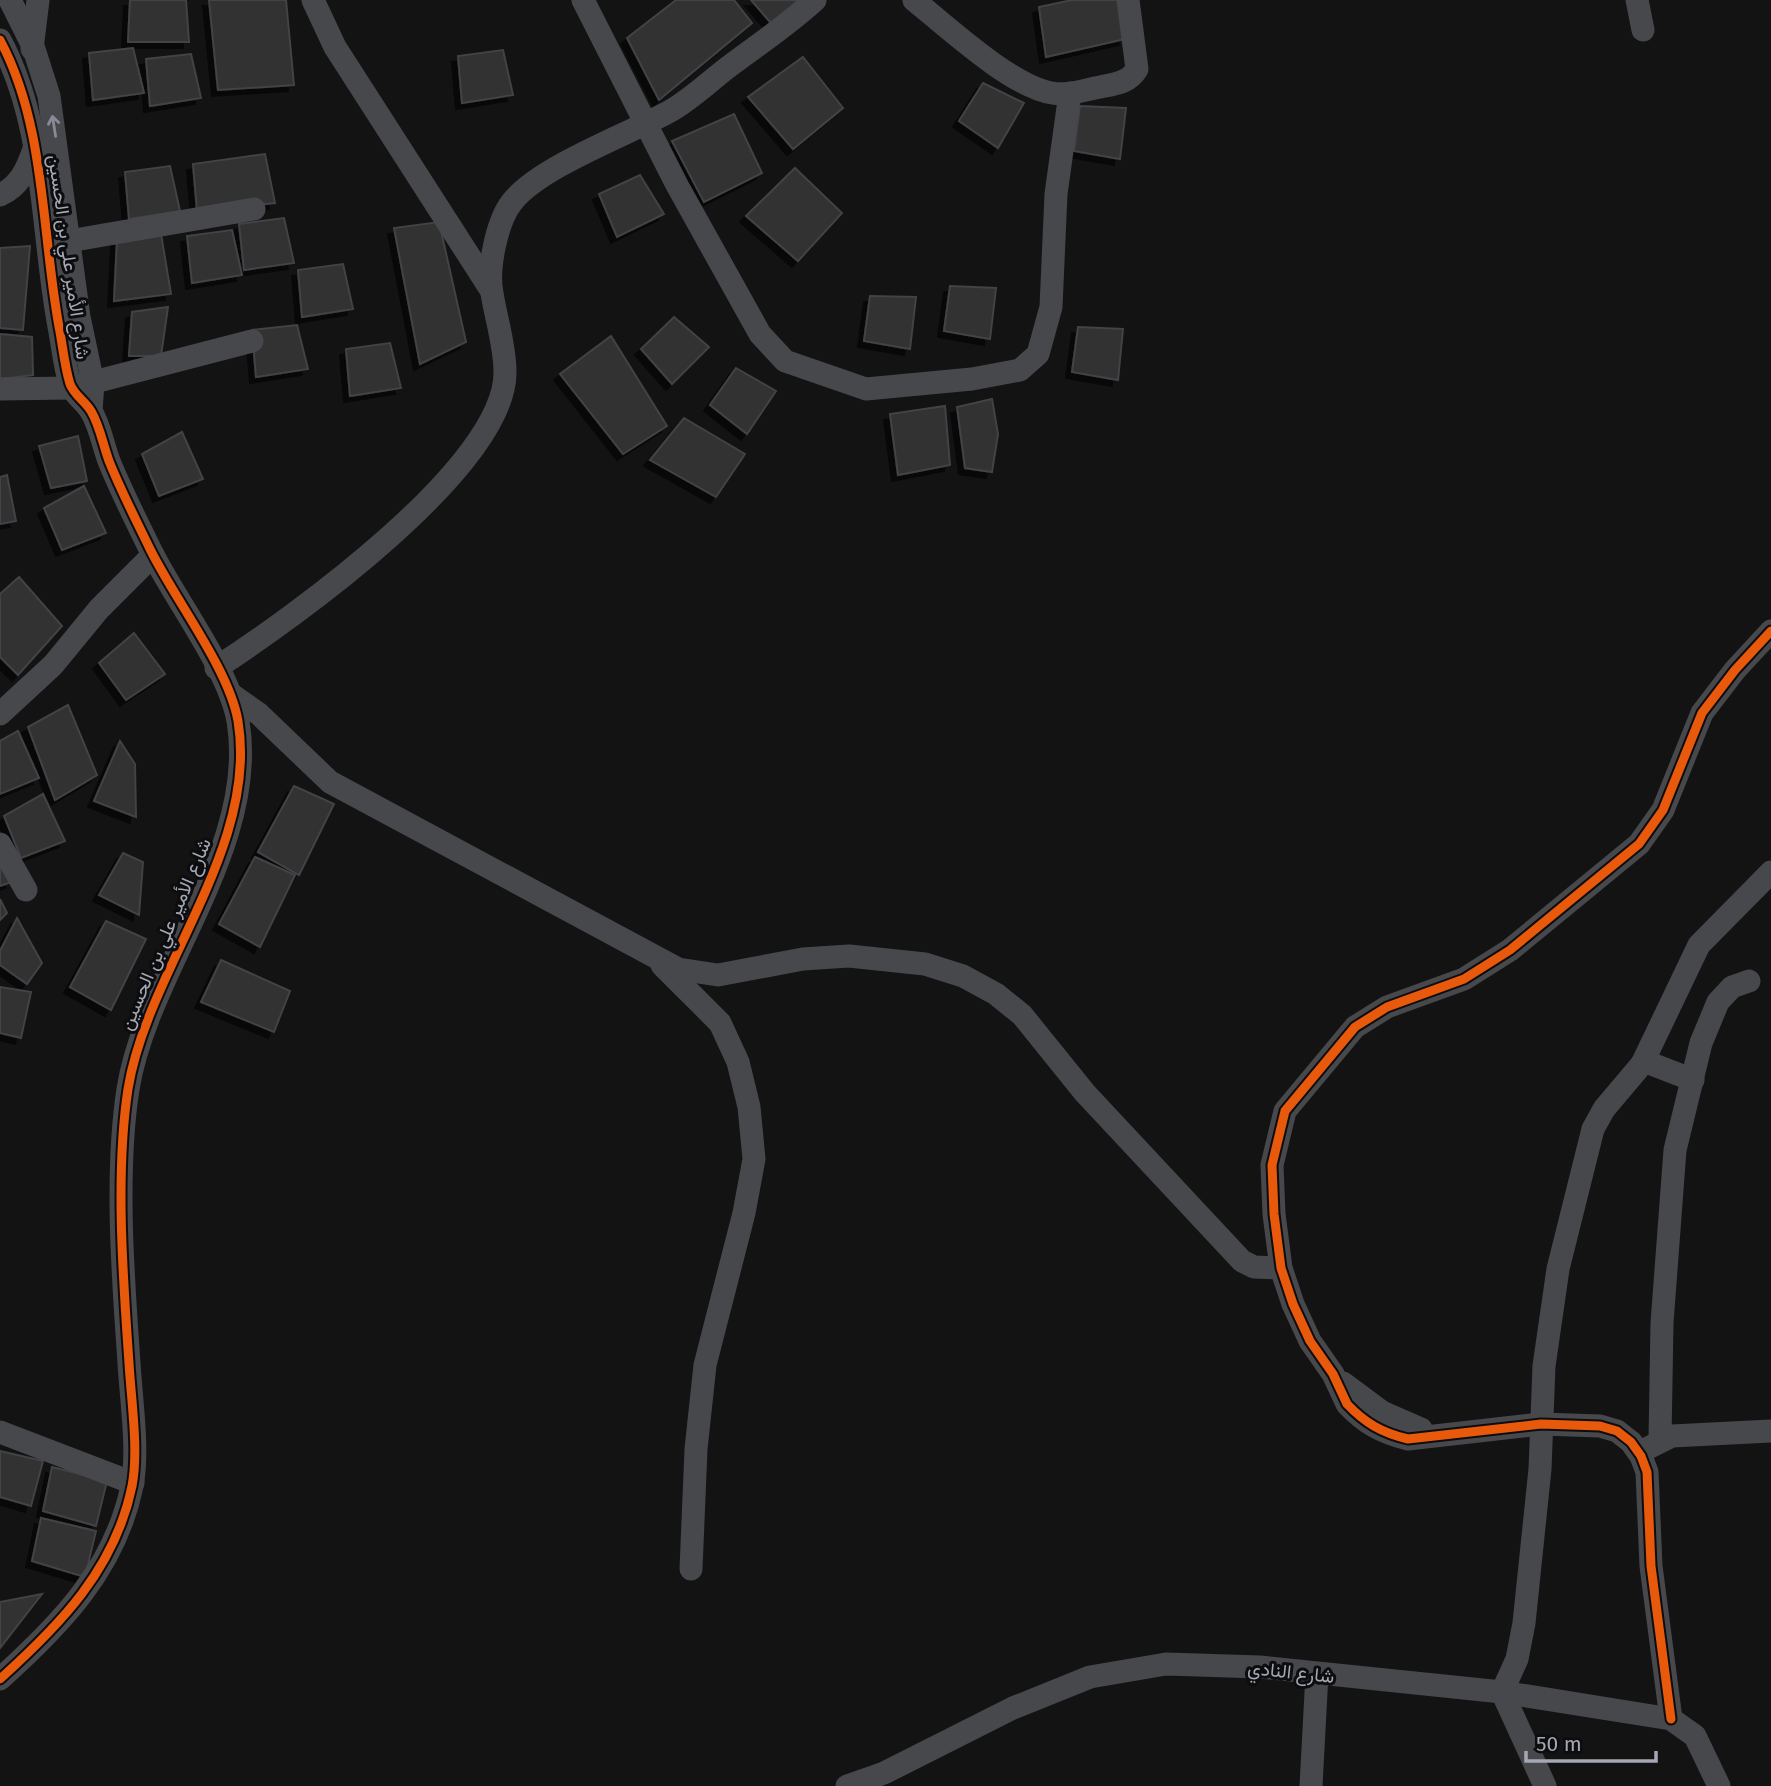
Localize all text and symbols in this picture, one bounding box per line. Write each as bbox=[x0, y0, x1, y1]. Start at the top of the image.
one-way arrow bbox=[47, 115, 60, 138]
street label: شارع الأمير علي بن الحسين bbox=[39, 153, 95, 361]
street label: شارع الأمير علي بن الحسين bbox=[114, 835, 220, 1035]
street label: شارع النادي bbox=[1246, 1656, 1335, 1692]
scale bar bbox=[1526, 1720, 1656, 1764]
text: 50 m bbox=[1536, 1731, 1582, 1757]

